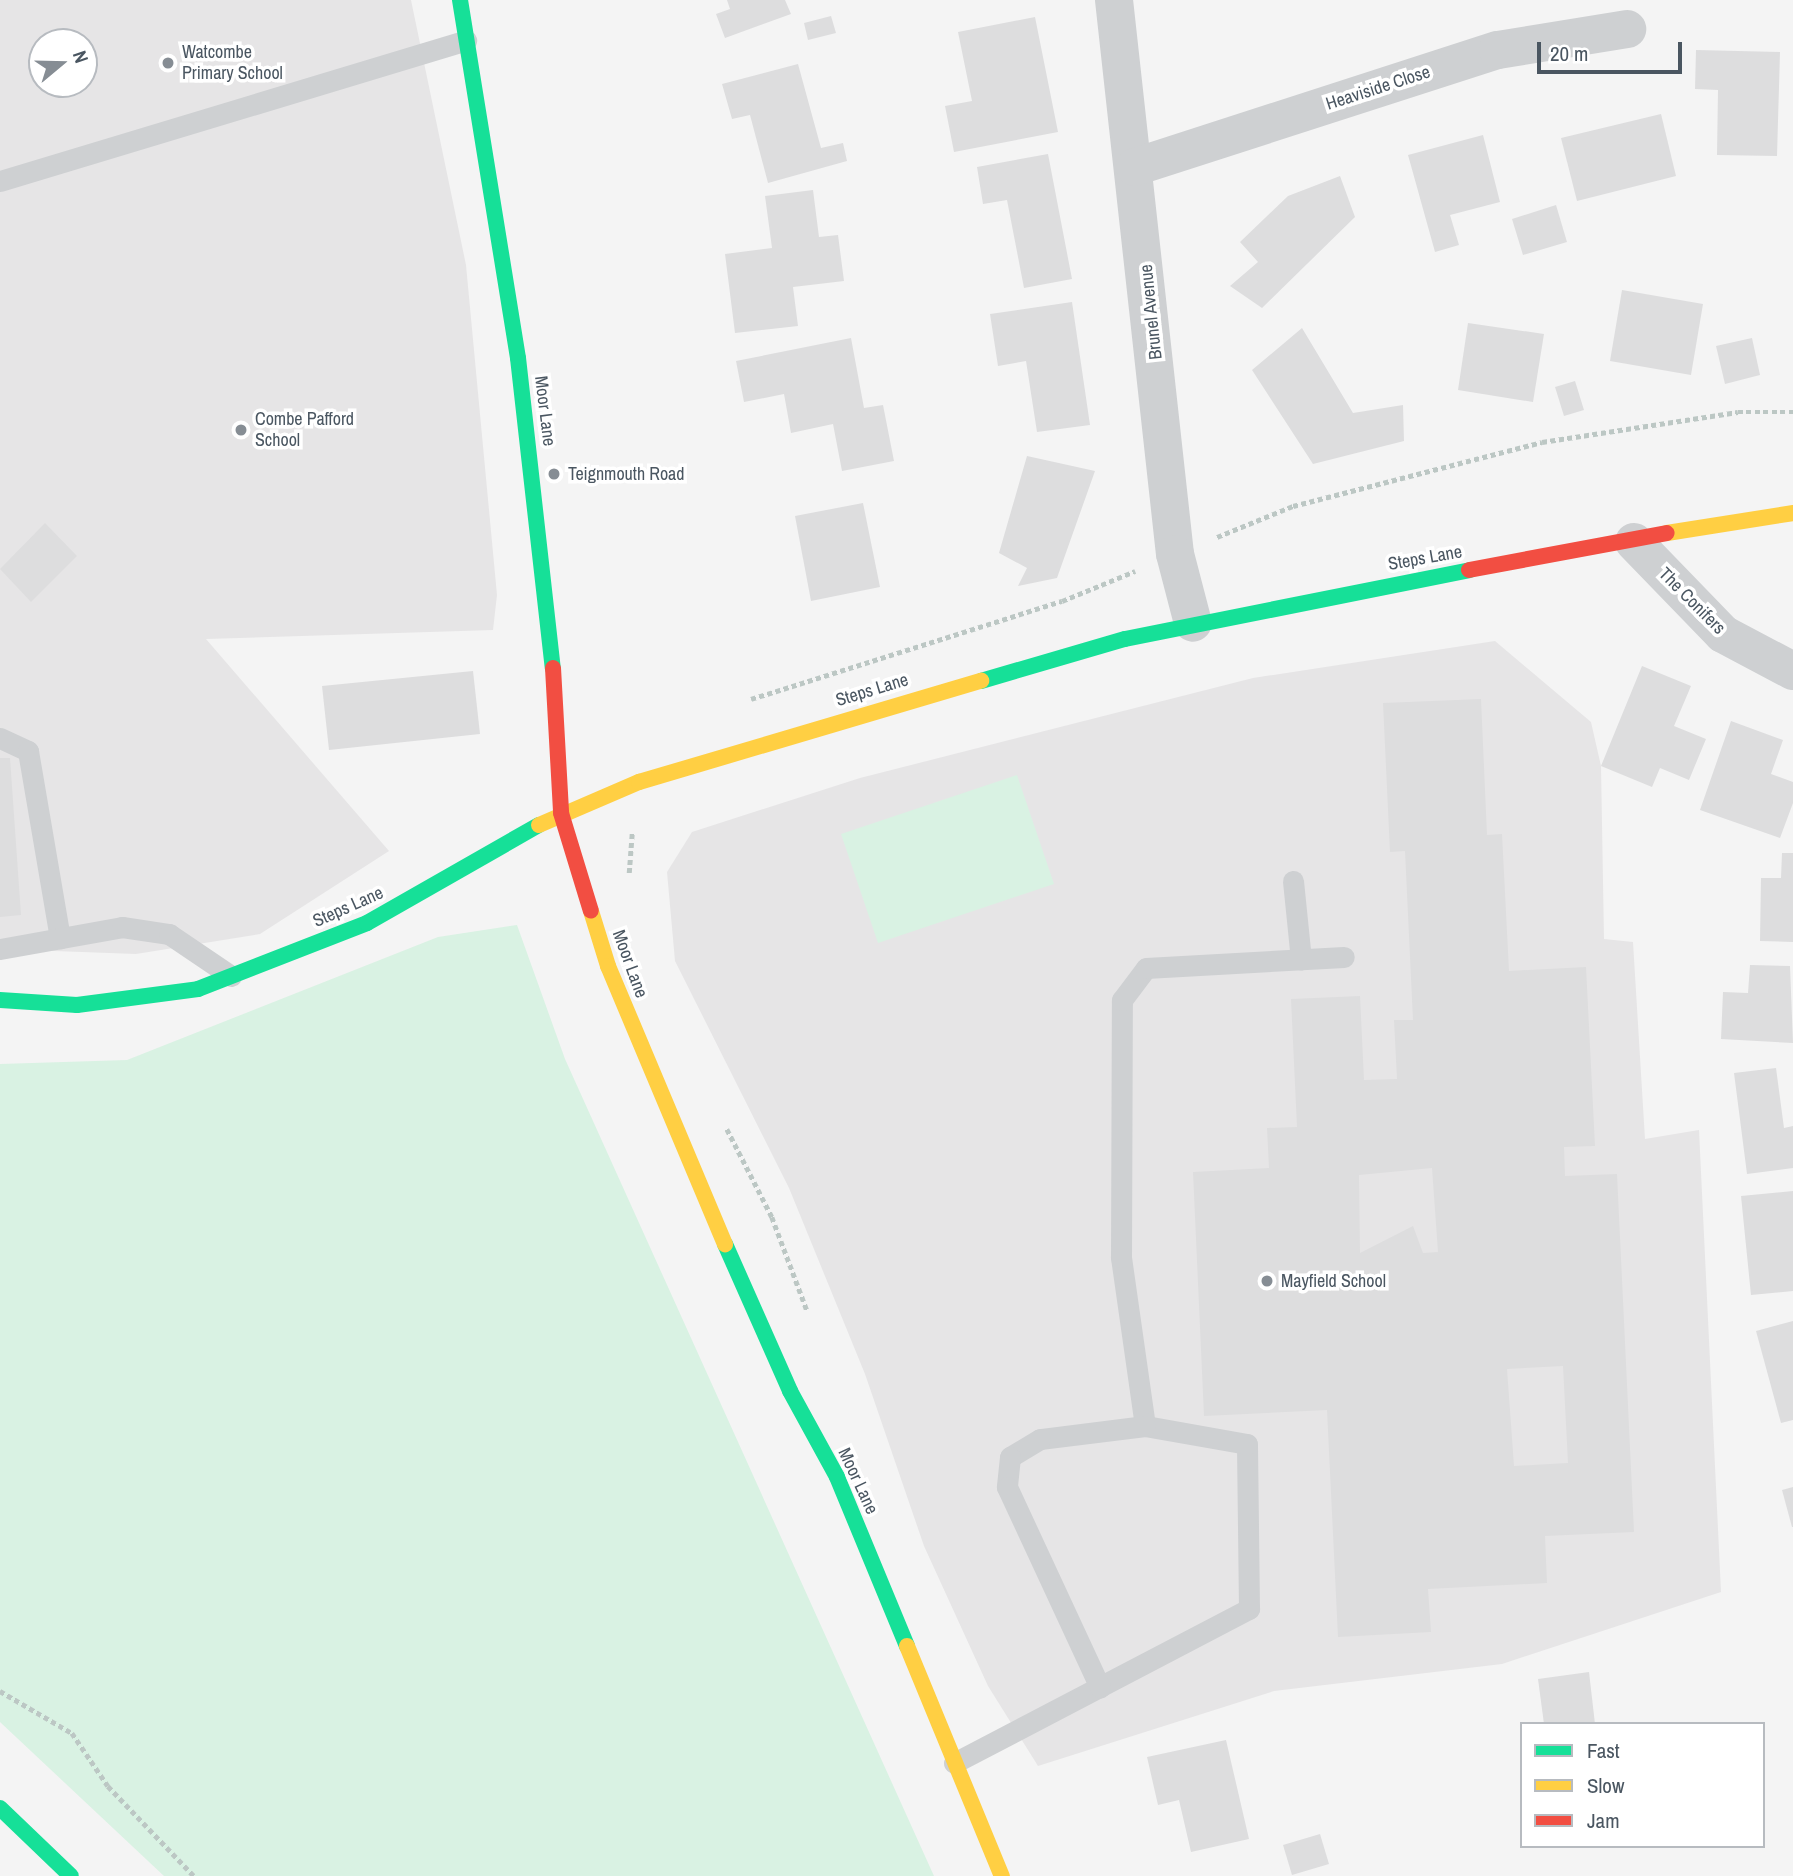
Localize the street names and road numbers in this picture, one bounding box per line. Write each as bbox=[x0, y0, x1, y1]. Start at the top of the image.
street label: Heaviside Close bbox=[1323, 61, 1433, 115]
street label: Brunel Avenue bbox=[1135, 263, 1167, 361]
street label: Moor Lane bbox=[530, 375, 560, 447]
street label: Steps Lane bbox=[1386, 541, 1464, 575]
street label: The Conifers bbox=[1654, 563, 1730, 639]
street label: Steps Lane bbox=[833, 669, 911, 711]
street label: Steps Lane bbox=[309, 882, 387, 932]
street label: Moor Lane bbox=[608, 927, 652, 1001]
street label: Moor Lane bbox=[833, 1444, 883, 1518]

